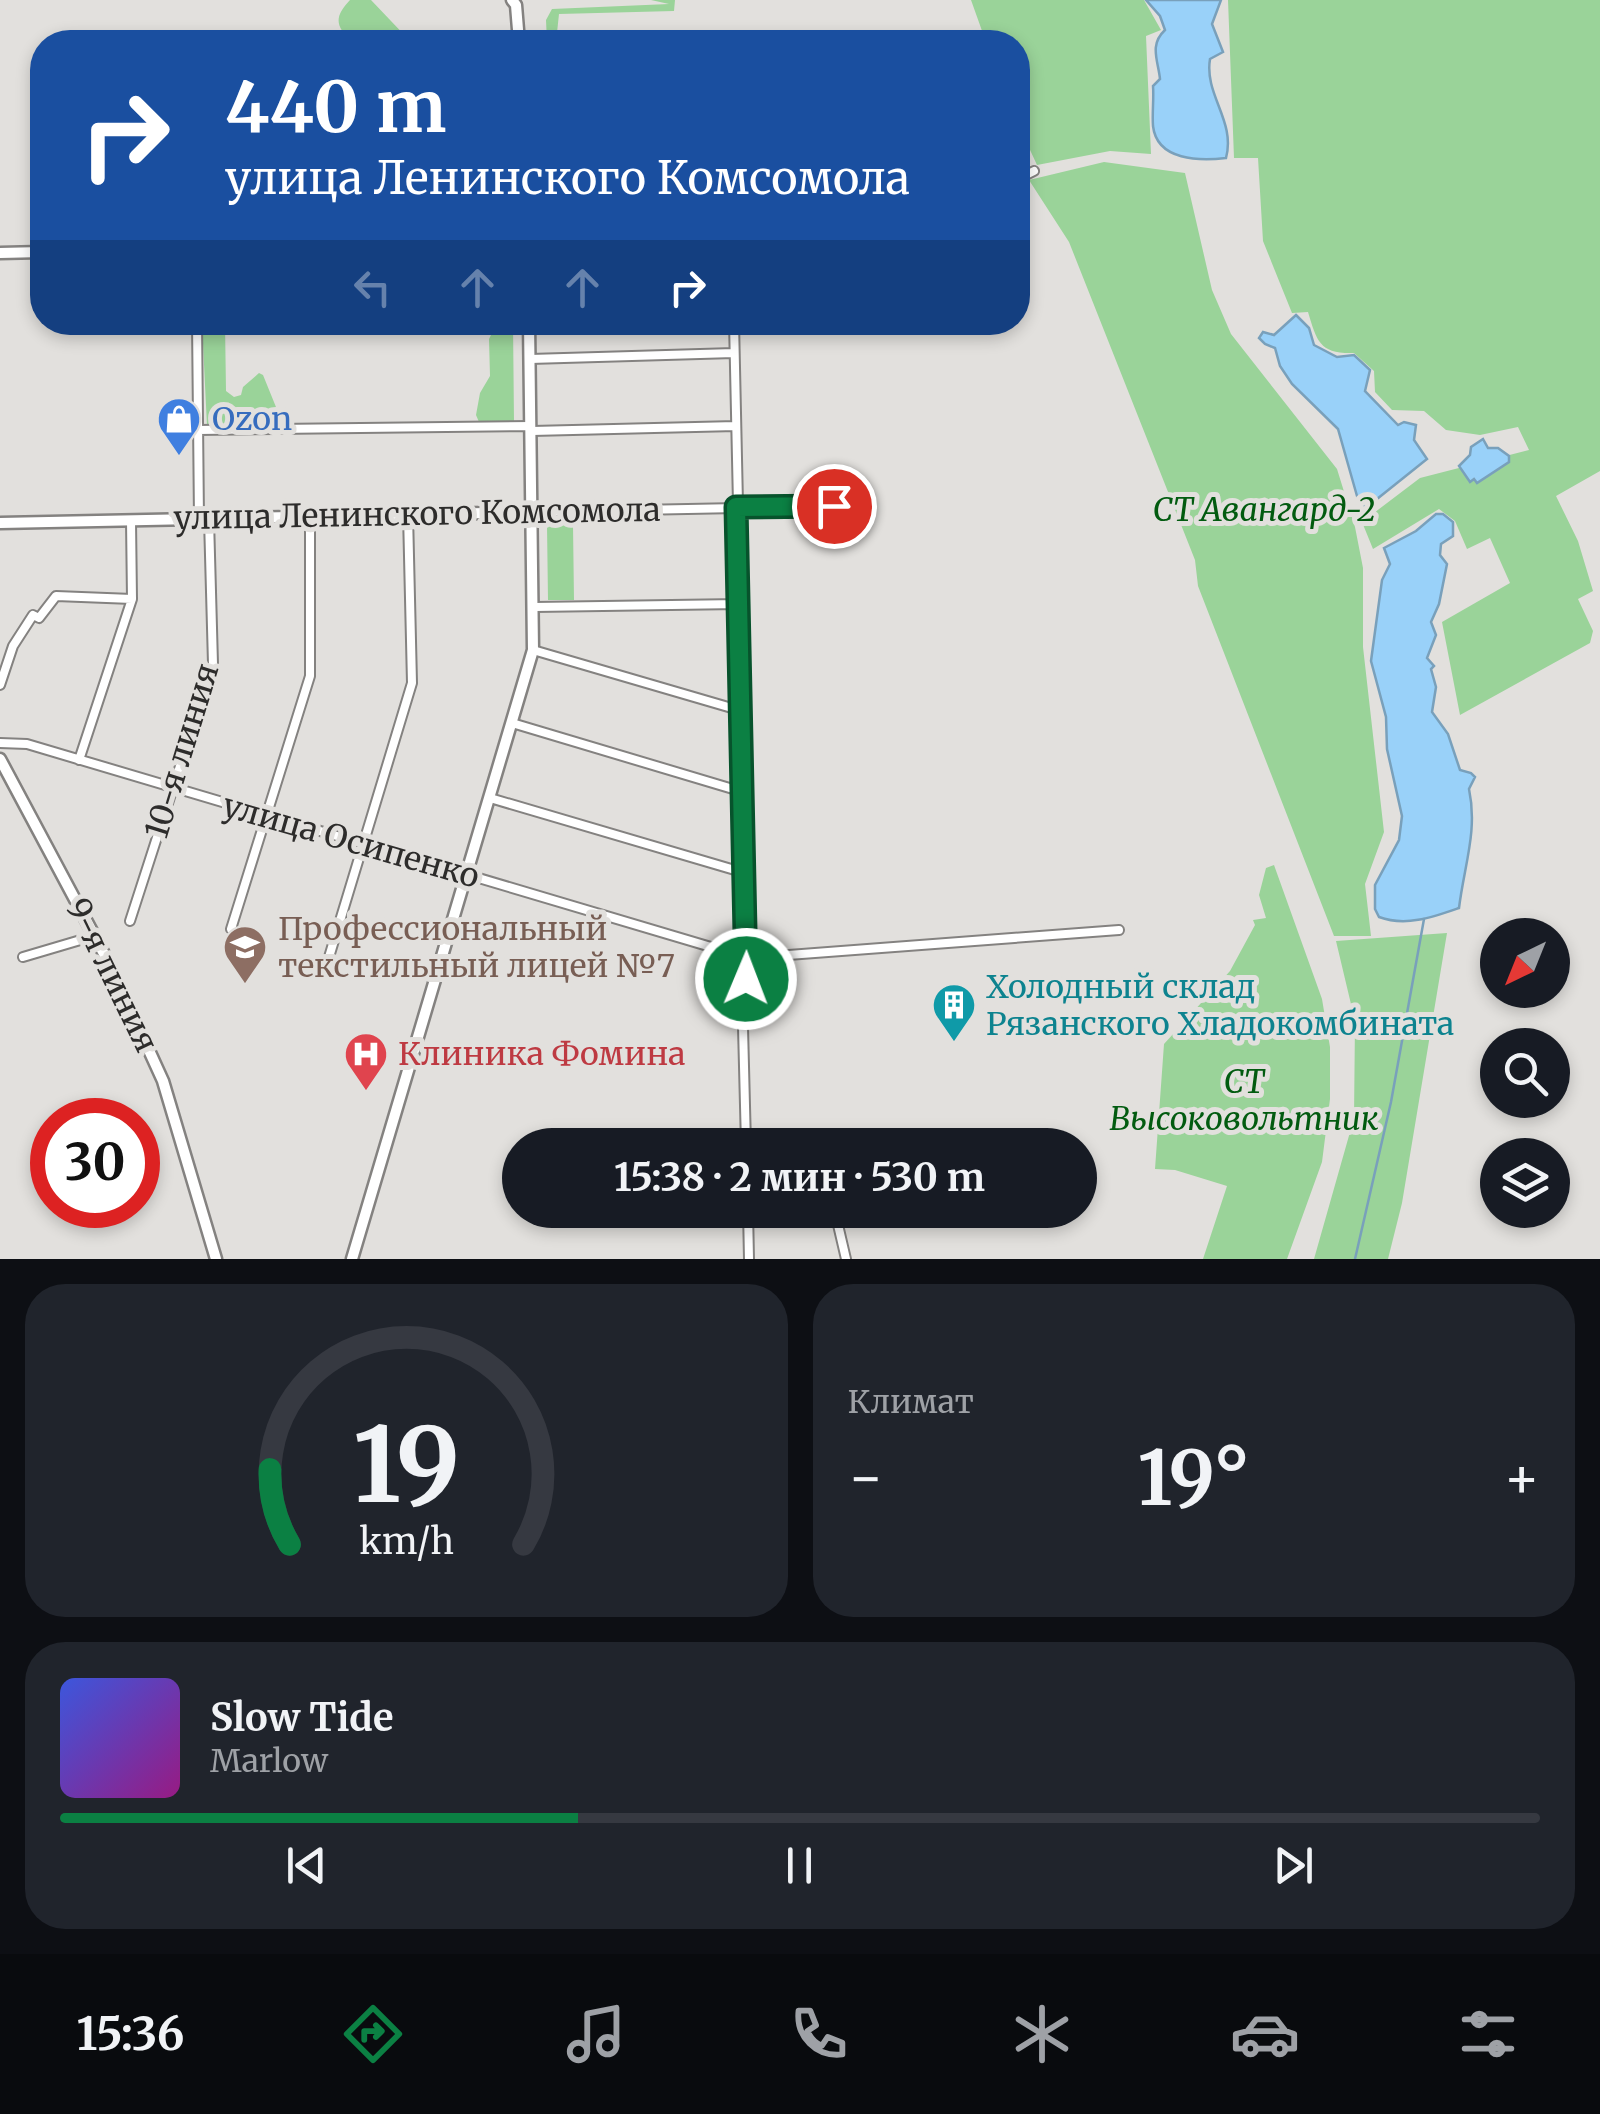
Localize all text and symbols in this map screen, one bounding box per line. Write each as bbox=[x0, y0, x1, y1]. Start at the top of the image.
text: 440 m bbox=[225, 63, 446, 151]
icon: right bbox=[60, 70, 190, 200]
text: улица Ленинского Комсомола bbox=[225, 150, 910, 206]
icon: left bbox=[345, 260, 400, 315]
icon: ahead bbox=[450, 260, 505, 315]
icon: ahead bbox=[555, 260, 610, 315]
icon: right bbox=[660, 260, 715, 315]
shop icon: Ozon bbox=[156, 396, 202, 457]
place label: Ozon bbox=[212, 399, 292, 439]
pin bbox=[792, 464, 877, 549]
icon: arrive bbox=[807, 479, 862, 534]
street label: улица Ленинского Комсомола bbox=[173, 490, 661, 538]
park label: СТ Авангард-2 bbox=[1153, 490, 1375, 530]
street label: 10-я линия bbox=[136, 659, 228, 843]
street label: улица Осипенко bbox=[218, 785, 484, 897]
street label: 9-я линия bbox=[58, 892, 166, 1058]
place label: Профессиональный текстильный лицей №7 bbox=[278, 909, 675, 986]
north arrow bbox=[1480, 918, 1570, 1008]
map controls bbox=[1480, 918, 1570, 1228]
school or university icon: Профессиональный текстильный лицей №7 bbox=[222, 924, 268, 985]
position arrow bbox=[694, 927, 798, 1031]
place label: Холодный склад Рязанского Хладокомбината bbox=[986, 967, 1454, 1044]
building icon: Холодный склад Рязанского Хладокомбината bbox=[931, 982, 977, 1043]
button: search bbox=[1480, 1028, 1570, 1118]
hospital icon: Клиника Фомина bbox=[343, 1031, 389, 1092]
place label: Клиника Фомина bbox=[398, 1034, 685, 1074]
park label: СТ Высоковольтник bbox=[1110, 1062, 1379, 1139]
speed limit sign: 30 bbox=[30, 1098, 160, 1228]
button: layers bbox=[1480, 1138, 1570, 1228]
text: 15:38 · 2 мин · 530 m bbox=[614, 1154, 985, 1201]
text: Климат bbox=[848, 1382, 974, 1422]
text: 19 bbox=[353, 1400, 460, 1530]
text: 19° bbox=[1138, 1431, 1250, 1525]
text: − bbox=[848, 1443, 884, 1512]
text: + bbox=[1503, 1443, 1540, 1512]
text: km/h bbox=[359, 1519, 454, 1564]
text: Slow Tide bbox=[210, 1694, 394, 1741]
text: Marlow bbox=[210, 1741, 328, 1781]
icon: previous bbox=[279, 1838, 334, 1893]
icon: pause bbox=[772, 1838, 827, 1893]
icon: next bbox=[1266, 1838, 1321, 1893]
icon: directions bbox=[338, 1999, 408, 2069]
icon: music bbox=[561, 1999, 631, 2069]
icon: phone bbox=[784, 1999, 854, 2069]
icon: climate bbox=[1007, 1999, 1077, 2069]
icon: car bbox=[1230, 1999, 1300, 2069]
icon: filters bbox=[1453, 1999, 1523, 2069]
text: 15:36 bbox=[77, 2006, 184, 2062]

